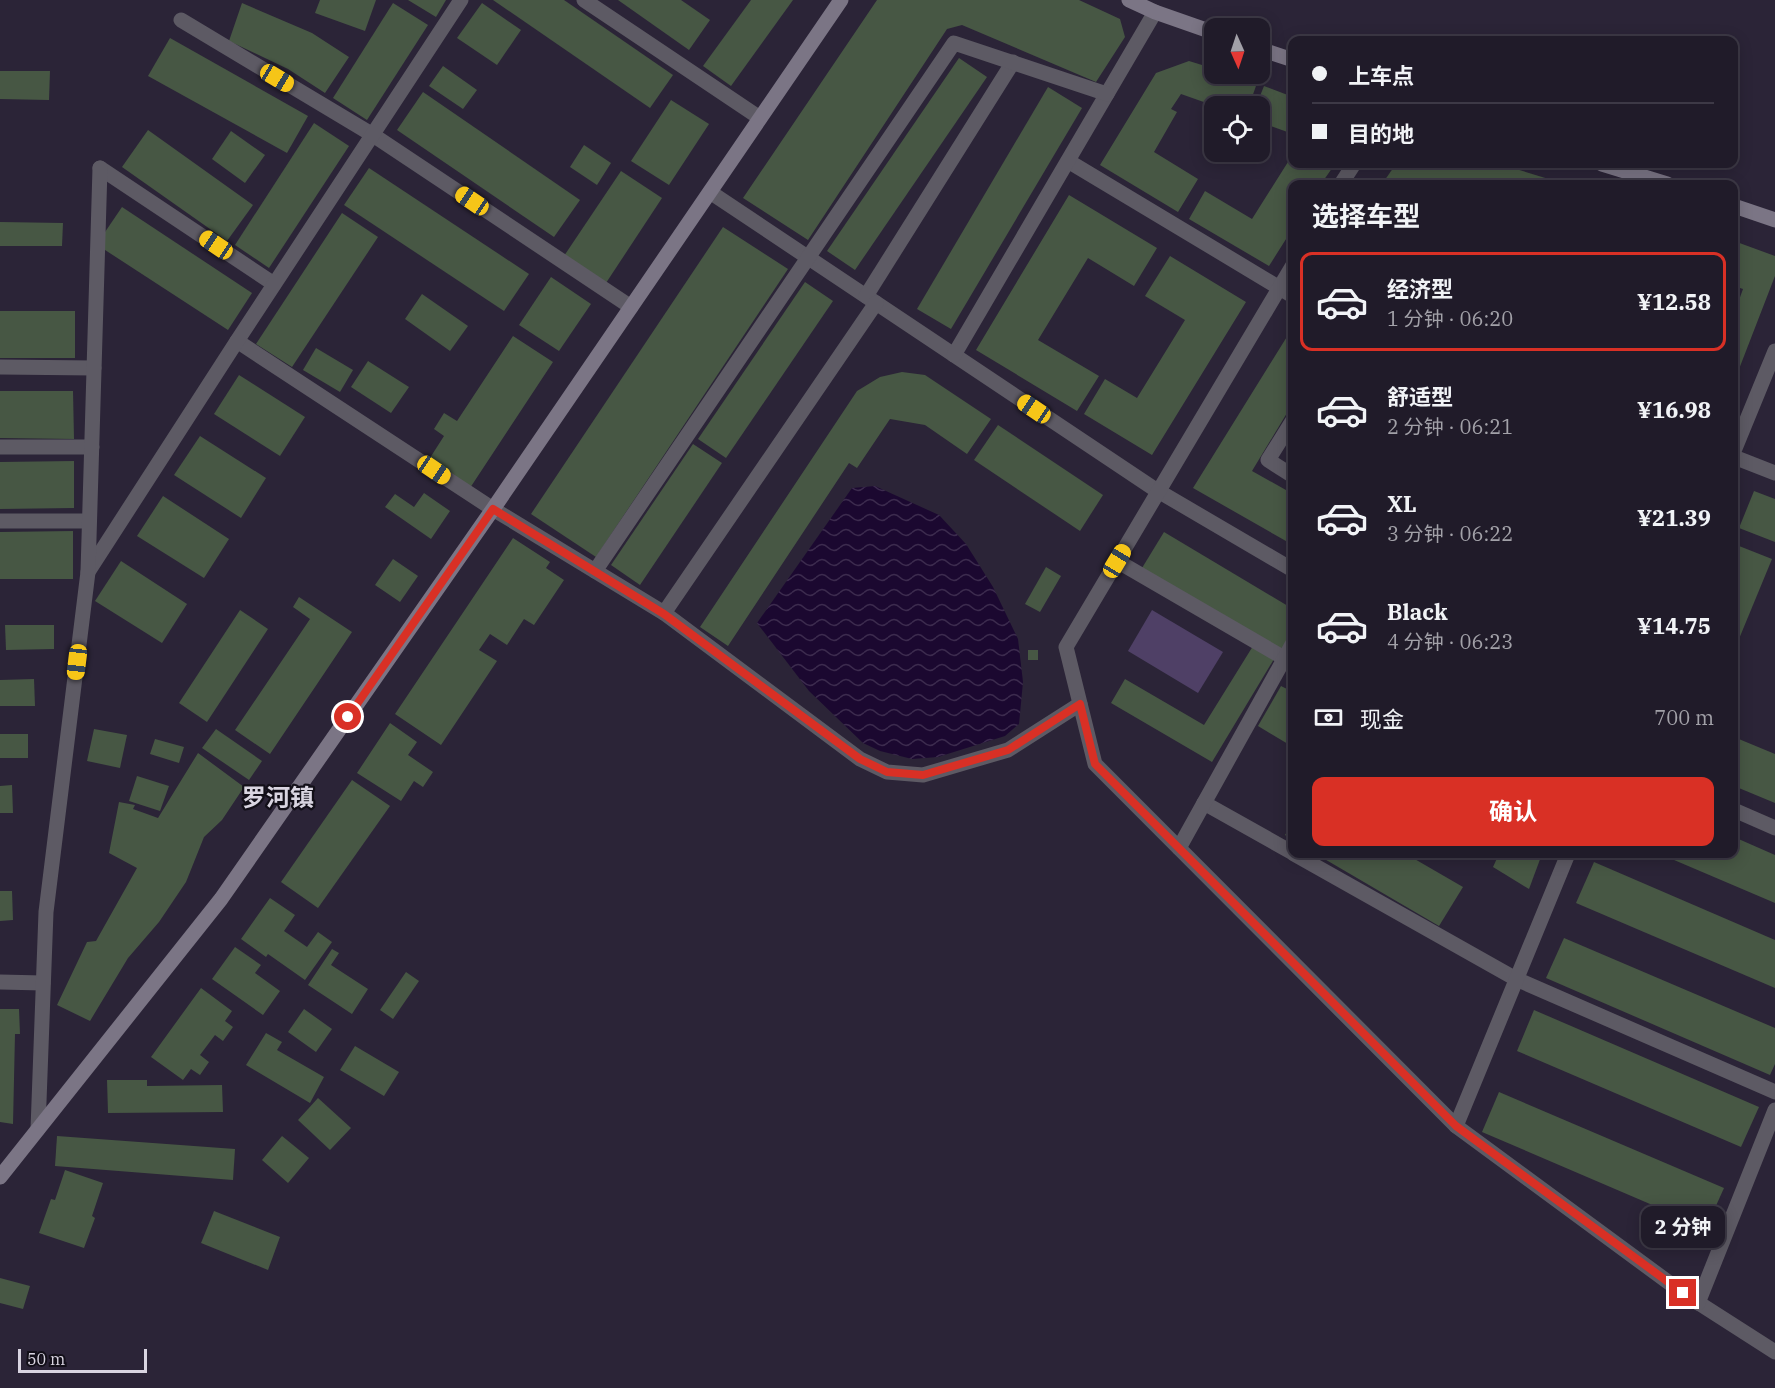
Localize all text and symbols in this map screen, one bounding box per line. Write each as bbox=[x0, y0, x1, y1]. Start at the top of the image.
north arrow bbox=[1204, 18, 1270, 84]
map controls bbox=[1204, 18, 1270, 162]
car bbox=[257, 61, 297, 95]
text: 上车点 bbox=[1348, 61, 1414, 90]
button: locate bbox=[1204, 96, 1270, 162]
text: 目的地 bbox=[1348, 119, 1414, 148]
car bbox=[452, 183, 492, 219]
text: 选择车型 bbox=[1312, 198, 1420, 233]
car bbox=[196, 227, 236, 263]
text: 经济型 bbox=[1387, 274, 1453, 303]
icon: car bbox=[1315, 275, 1369, 329]
text: ¥12.58 bbox=[1637, 287, 1711, 316]
text: 1 分钟 · 06:20 bbox=[1387, 305, 1513, 332]
text: 舒适型 bbox=[1387, 382, 1453, 411]
icon: car bbox=[1315, 383, 1369, 437]
car bbox=[1014, 391, 1054, 427]
text: ¥16.98 bbox=[1637, 395, 1711, 424]
text: 2 分钟 · 06:21 bbox=[1387, 413, 1513, 440]
car bbox=[414, 452, 454, 488]
text: XL bbox=[1387, 489, 1417, 518]
icon: car bbox=[1315, 491, 1369, 545]
text: ¥21.39 bbox=[1637, 503, 1711, 532]
text: 3 分钟 · 06:22 bbox=[1387, 520, 1513, 547]
car bbox=[1100, 541, 1134, 581]
text: Black bbox=[1387, 597, 1448, 626]
icon: car bbox=[1315, 599, 1369, 653]
text: ¥14.75 bbox=[1637, 611, 1711, 640]
text: 4 分钟 · 06:23 bbox=[1387, 628, 1513, 655]
car bbox=[66, 643, 88, 681]
icon: cash bbox=[1312, 701, 1345, 734]
route start bbox=[334, 703, 361, 730]
text: 现金 bbox=[1360, 704, 1404, 733]
text: 700 m bbox=[1654, 704, 1714, 731]
button: 确认 bbox=[1312, 777, 1714, 846]
district label: 罗河镇 bbox=[242, 781, 314, 813]
callout: 2 分钟 bbox=[1641, 1206, 1725, 1248]
text: 2 分钟 bbox=[1655, 1213, 1711, 1240]
route end bbox=[1669, 1279, 1696, 1306]
scale bar bbox=[18, 1346, 147, 1374]
text: 50 m bbox=[27, 1349, 65, 1369]

